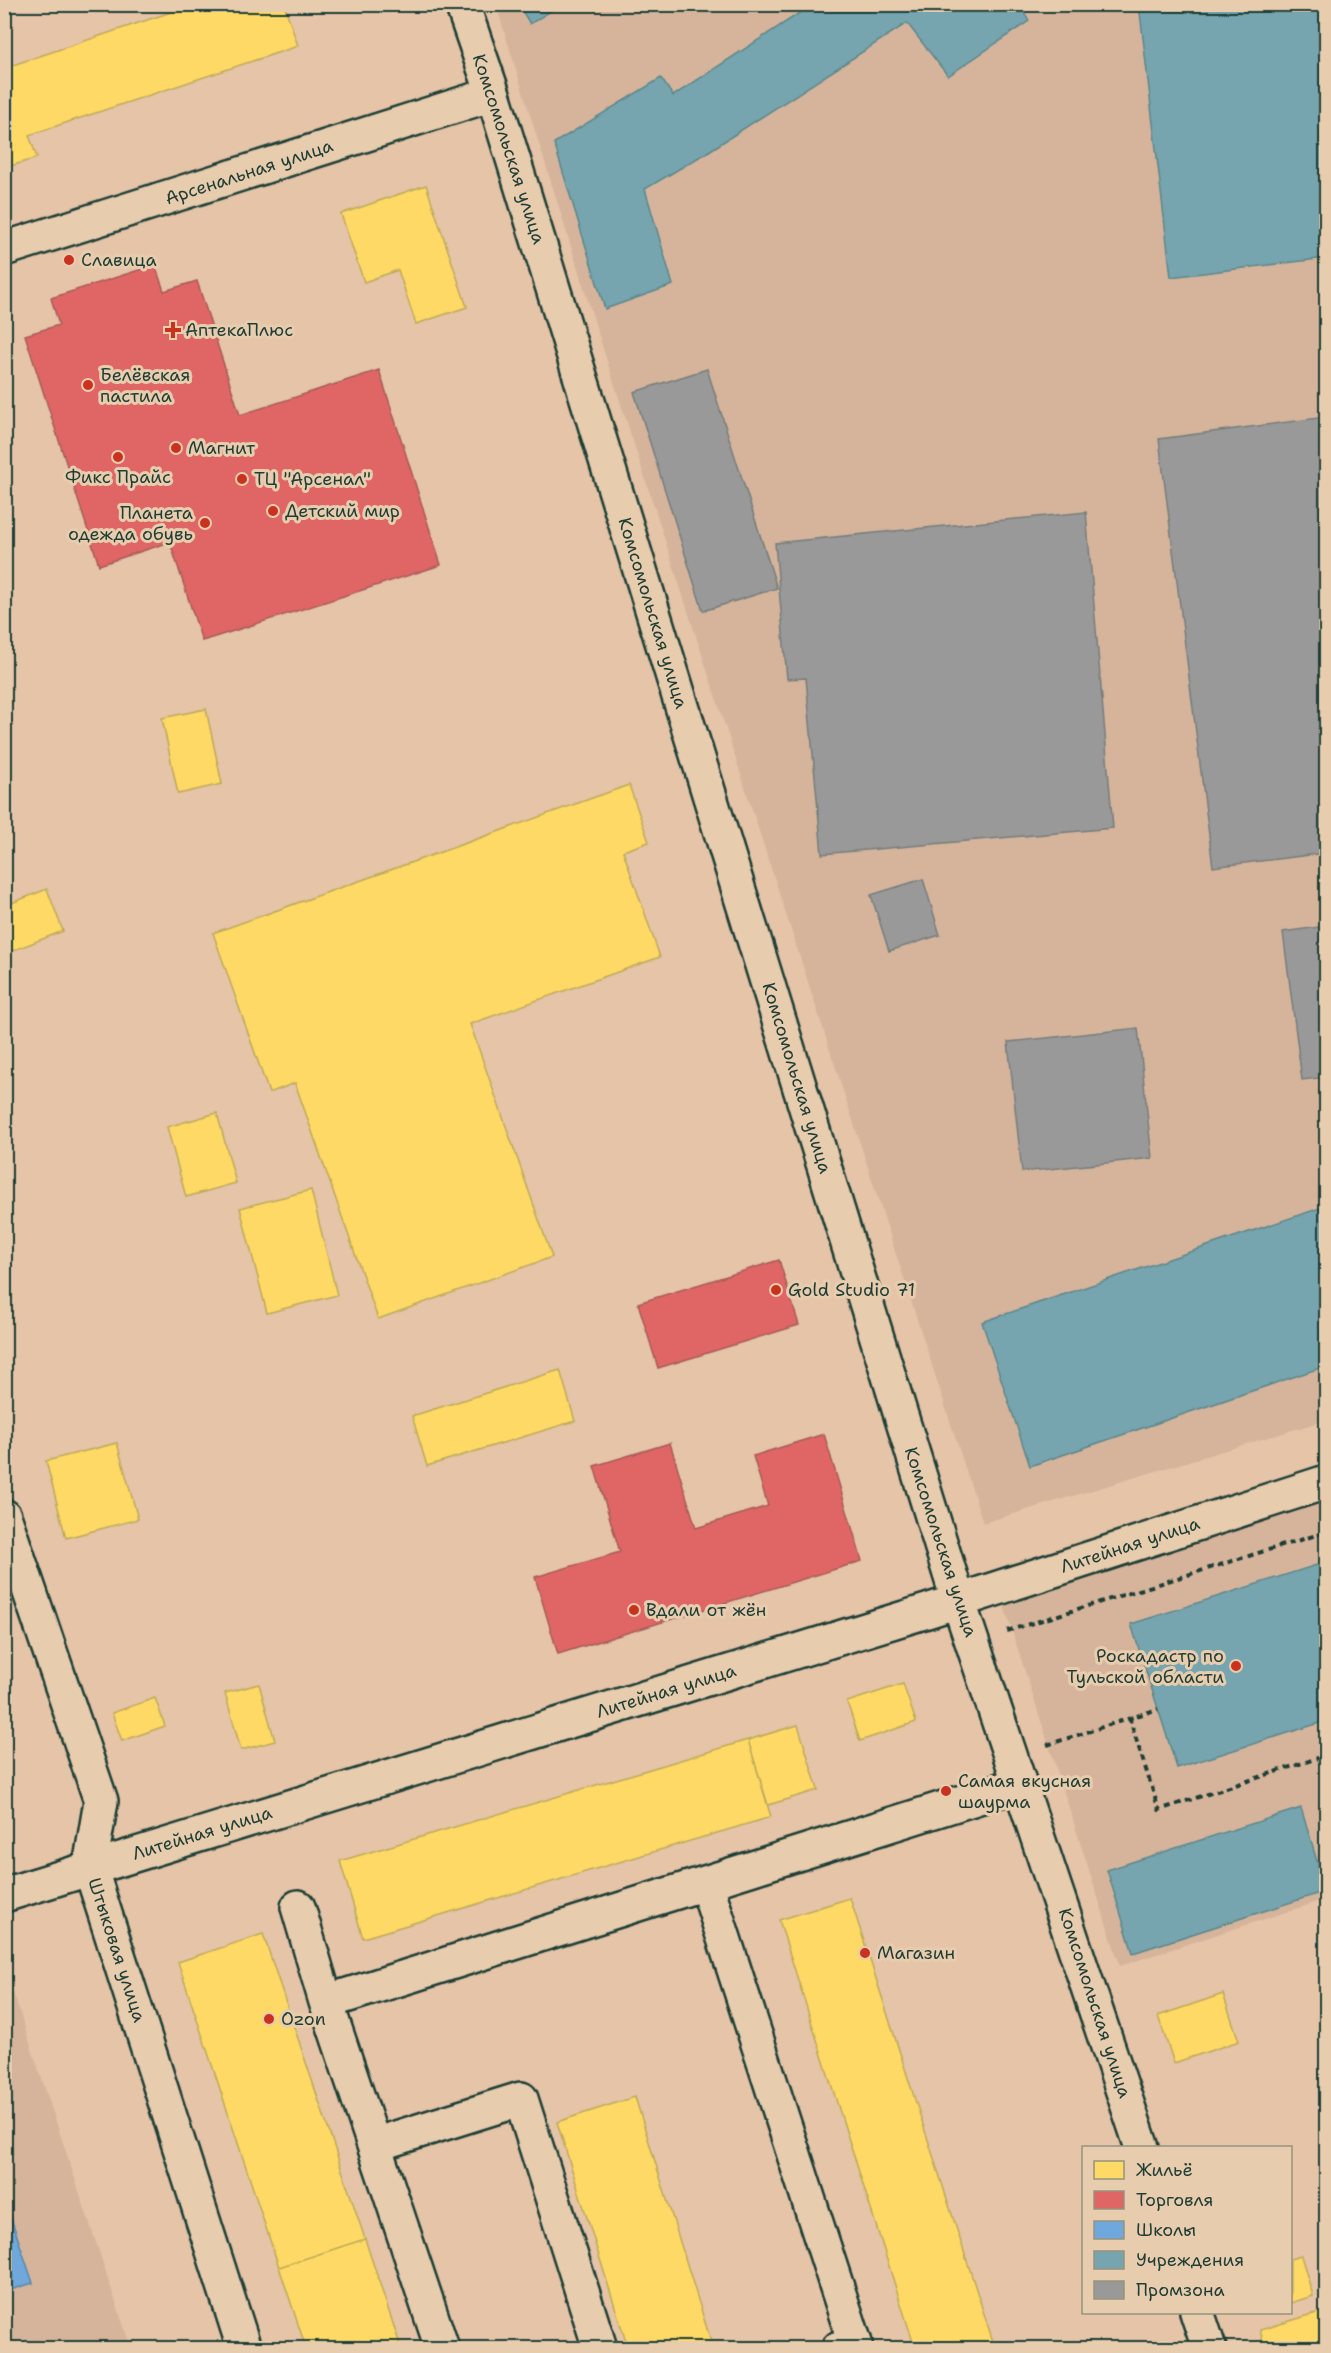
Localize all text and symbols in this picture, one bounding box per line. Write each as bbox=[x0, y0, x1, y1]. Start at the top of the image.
street label: Комсомольская улица bbox=[467, 51, 551, 247]
street label: Арсенальная улица bbox=[162, 134, 336, 210]
place label: Славица bbox=[81, 248, 157, 272]
marker: Славица bbox=[62, 253, 76, 267]
place label: АптекаПлюс bbox=[185, 318, 293, 342]
marker: АптекаПлюс bbox=[166, 323, 180, 337]
place label: Белёвская пастила bbox=[100, 363, 190, 408]
marker: Белёвская пастила bbox=[81, 378, 95, 392]
place label: Магнит bbox=[188, 436, 256, 460]
marker: Магнит bbox=[169, 441, 183, 455]
marker: Фикс Прайс bbox=[111, 450, 125, 464]
place label: Фикс Прайс bbox=[65, 465, 171, 489]
place label: ТЦ "Арсенал" bbox=[254, 467, 371, 491]
marker: ТЦ "Арсенал" bbox=[235, 472, 249, 486]
place label: Детский мир bbox=[285, 499, 400, 523]
place label: Планета одежда обувь bbox=[68, 501, 193, 546]
marker: Детский мир bbox=[266, 504, 280, 518]
street label: Комсомольская улица bbox=[612, 515, 694, 711]
marker: Планета одежда обувь bbox=[198, 516, 212, 530]
street label: Комсомольская улица bbox=[756, 980, 838, 1176]
place label: Gold Studio 71 bbox=[788, 1278, 915, 1302]
marker: Gold Studio 71 bbox=[769, 1283, 783, 1297]
street label: Комсомольская улица bbox=[899, 1444, 983, 1640]
street label: Литейная улица bbox=[1057, 1511, 1203, 1579]
place label: Вдали от жён bbox=[646, 1598, 766, 1622]
marker: Вдали от жён bbox=[627, 1603, 641, 1617]
place label: Роскадастр по Тульской области bbox=[1066, 1644, 1224, 1689]
street label: Литейная улица bbox=[593, 1658, 739, 1724]
marker: Роскадастр по Тульской области bbox=[1229, 1659, 1243, 1673]
place label: Самая вкусная шаурма bbox=[958, 1769, 1091, 1814]
marker: Самая вкусная шаурма bbox=[939, 1784, 953, 1798]
street label: Литейная улица bbox=[129, 1800, 275, 1866]
street label: Штыковая улица bbox=[82, 1875, 152, 2025]
street label: Комсомольская улица bbox=[1053, 1905, 1137, 2101]
place label: Магазин bbox=[877, 1941, 955, 1965]
marker: Магазин bbox=[858, 1946, 872, 1960]
place label: Ozon bbox=[281, 2007, 326, 2031]
marker: Ozon bbox=[262, 2012, 276, 2026]
legend bbox=[1082, 2146, 1292, 2314]
text: Жильё bbox=[1136, 2158, 1193, 2182]
text: Торговля bbox=[1136, 2188, 1214, 2212]
text: Школы bbox=[1136, 2218, 1196, 2242]
text: Учреждения bbox=[1136, 2248, 1244, 2272]
text: Промзона bbox=[1136, 2278, 1225, 2302]

